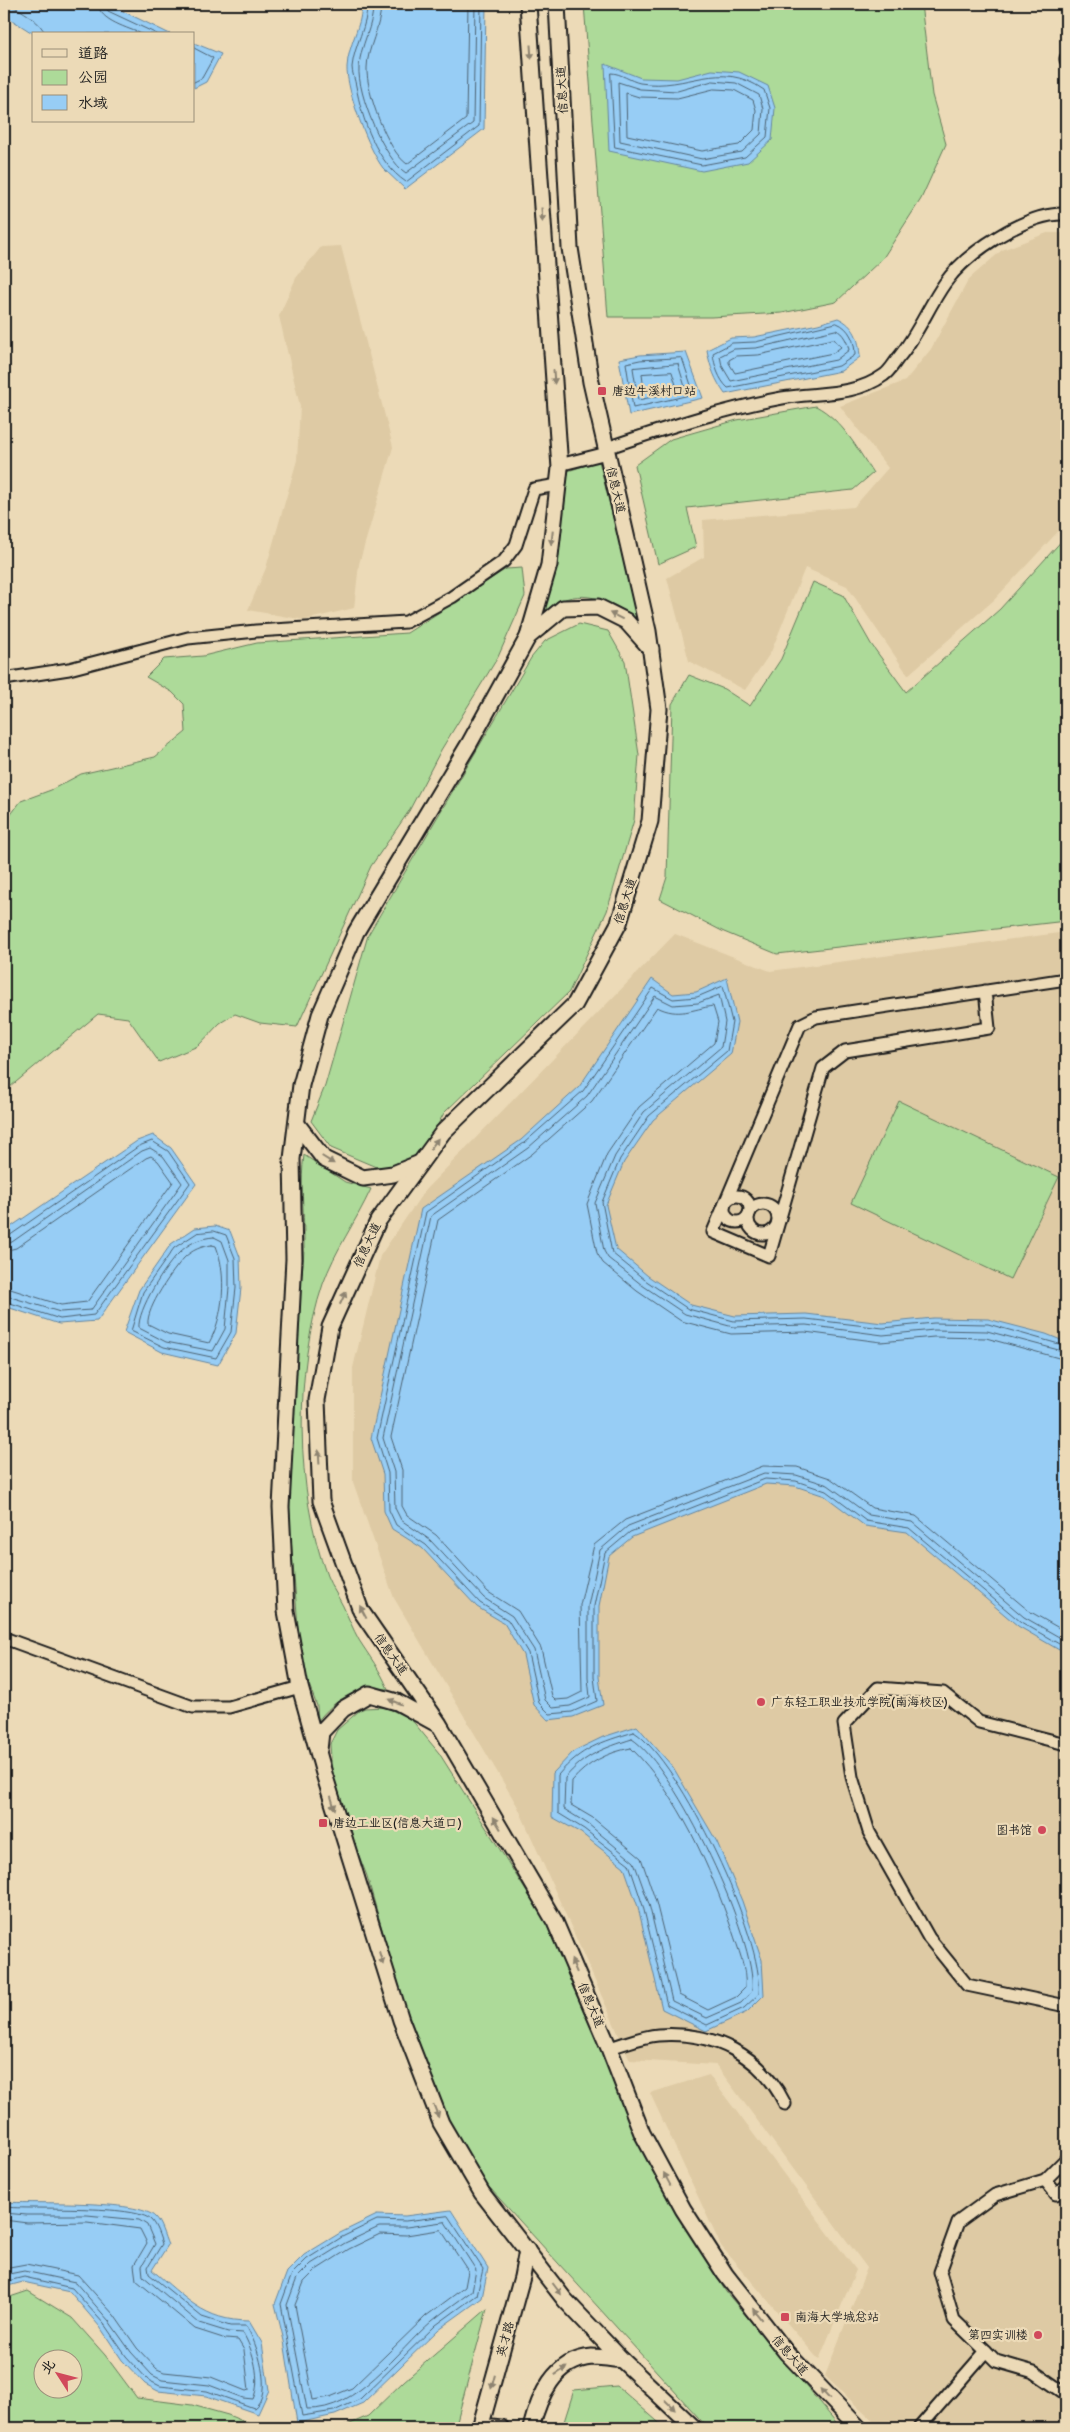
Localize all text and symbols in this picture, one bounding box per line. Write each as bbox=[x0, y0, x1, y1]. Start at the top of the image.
legend bbox=[32, 32, 195, 122]
text: 道路 bbox=[78, 44, 108, 63]
one-way arrow bbox=[528, 45, 536, 61]
street label: 信息大道 bbox=[554, 66, 571, 114]
text: 公园 bbox=[78, 68, 108, 87]
text: 水域 bbox=[78, 94, 108, 113]
one-way arrow bbox=[538, 207, 546, 223]
one-way arrow bbox=[550, 369, 558, 385]
place label: 唐边牛溪村口站 bbox=[612, 384, 696, 399]
marker: 唐边牛溪村口站 bbox=[596, 385, 608, 397]
street label: 信息大道 bbox=[603, 465, 628, 515]
one-way arrow bbox=[548, 531, 556, 547]
one-way arrow bbox=[609, 612, 623, 620]
street label: 信息大道 bbox=[611, 876, 640, 926]
one-way arrow bbox=[429, 1137, 439, 1151]
one-way arrow bbox=[322, 1156, 335, 1165]
street label: 信息大道 bbox=[351, 1220, 384, 1270]
one-way arrow bbox=[339, 1291, 347, 1305]
one-way arrow bbox=[315, 1448, 323, 1464]
one-way arrow bbox=[358, 1605, 367, 1618]
street label: 信息大道 bbox=[371, 1630, 411, 1678]
place label: 广东轻工职业技术学院(南海校区) bbox=[771, 1695, 948, 1710]
marker: 广东轻工职业技术学院(南海校区) bbox=[755, 1696, 767, 1708]
one-way arrow bbox=[387, 1698, 402, 1706]
one-way arrow bbox=[329, 1795, 337, 1810]
place label: 唐边工业区(信息大道口) bbox=[333, 1816, 462, 1831]
marker: 唐边工业区(信息大道口) bbox=[317, 1817, 329, 1829]
one-way arrow bbox=[492, 1817, 501, 1830]
place label: 图书馆 bbox=[996, 1823, 1032, 1838]
marker: 图书馆 bbox=[1036, 1824, 1048, 1836]
one-way arrow bbox=[378, 1951, 386, 1966]
one-way arrow bbox=[570, 1958, 578, 1973]
street label: 信息大道 bbox=[574, 1980, 607, 2030]
one-way arrow bbox=[432, 2104, 440, 2119]
one-way arrow bbox=[662, 2172, 671, 2186]
one-way arrow bbox=[551, 2282, 562, 2295]
one-way arrow bbox=[751, 2308, 762, 2321]
place label: 南海大学城总站 bbox=[795, 2310, 879, 2325]
marker: 南海大学城总站 bbox=[779, 2311, 791, 2323]
street label: 英才路 bbox=[494, 2320, 517, 2358]
place label: 第四实训楼 bbox=[968, 2328, 1028, 2343]
marker: 第四实训楼 bbox=[1032, 2329, 1044, 2341]
street label: 信息大道 bbox=[768, 2332, 811, 2378]
north arrow bbox=[32, 2350, 82, 2400]
text: 北 bbox=[37, 2356, 59, 2377]
one-way arrow bbox=[554, 2366, 567, 2376]
one-way arrow bbox=[489, 2374, 497, 2390]
one-way arrow bbox=[819, 2388, 831, 2400]
one-way arrow bbox=[664, 2399, 676, 2411]

